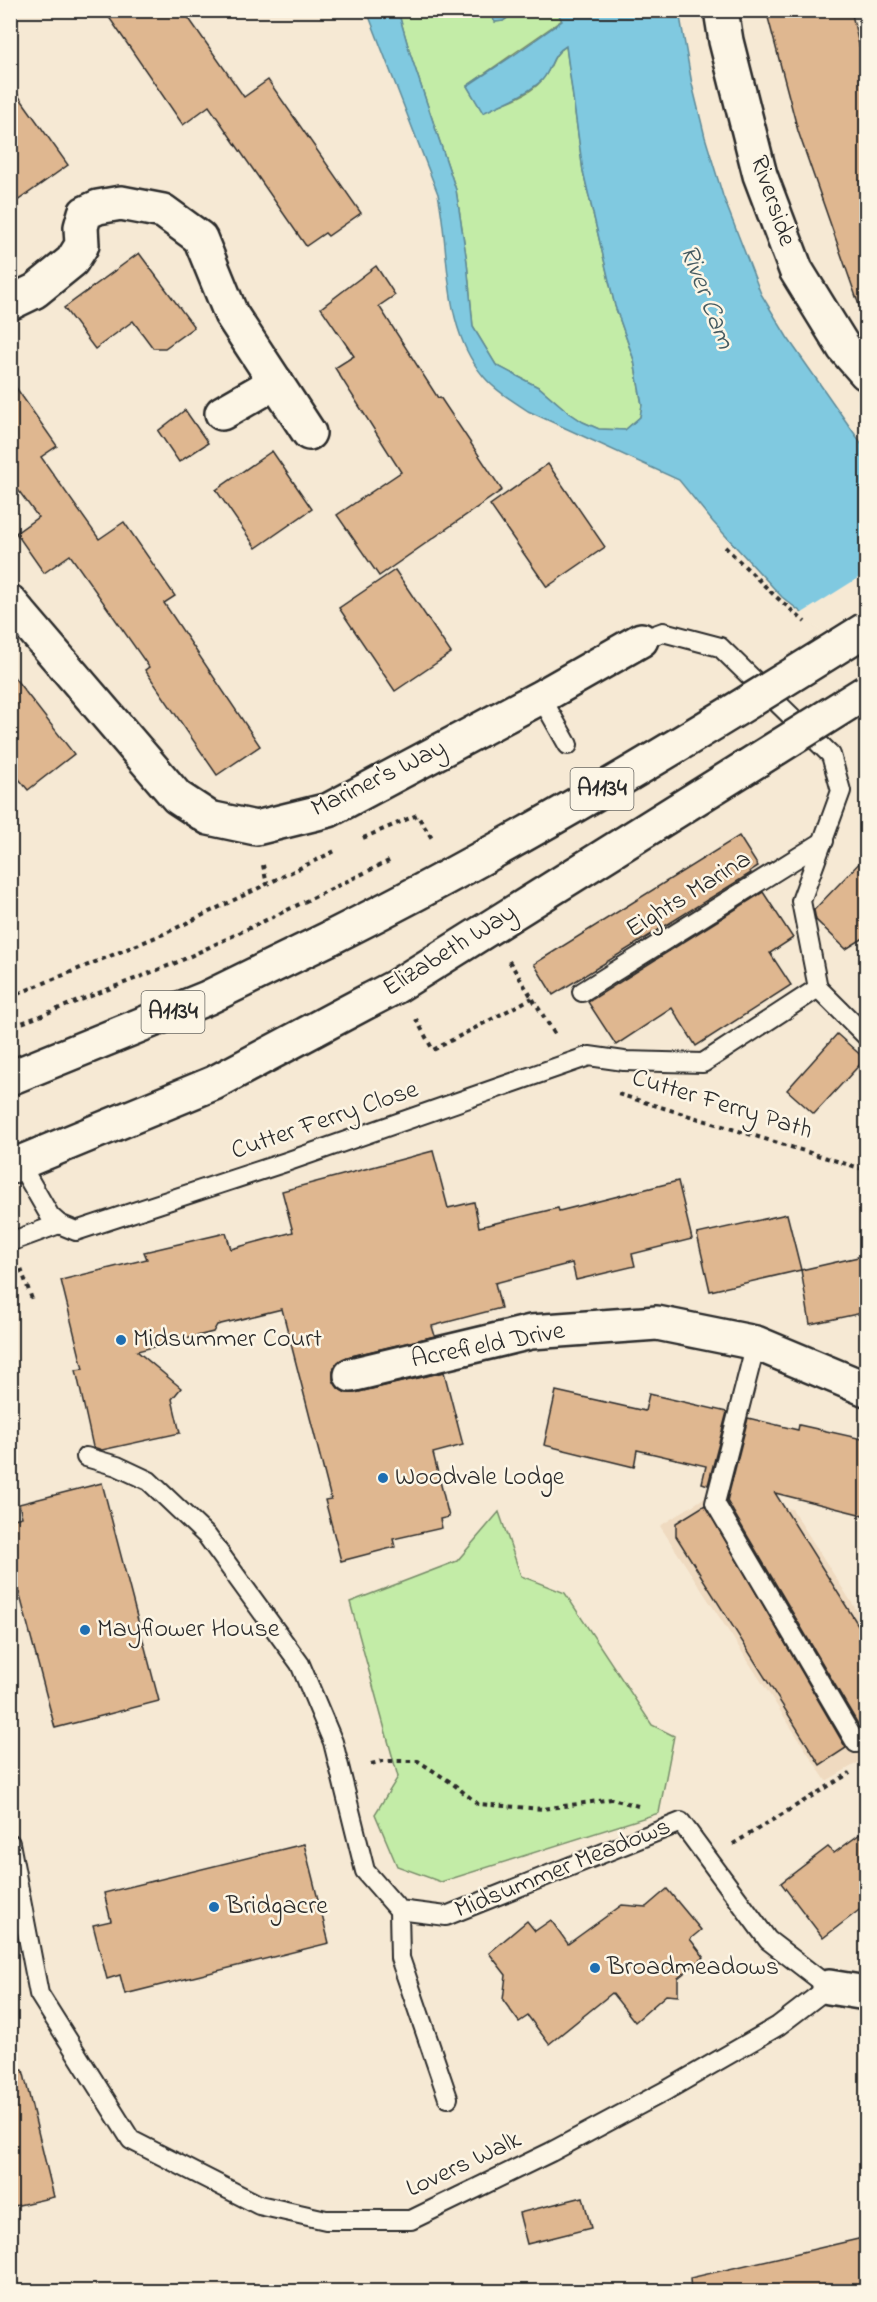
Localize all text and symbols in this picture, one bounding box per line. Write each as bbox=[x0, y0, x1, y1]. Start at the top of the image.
street label: Riverside bbox=[739, 150, 805, 252]
water label: River Cam bbox=[668, 239, 744, 356]
street label: Mariner's Way bbox=[305, 730, 453, 828]
road number: A1134 bbox=[570, 768, 634, 810]
street label: Eights Marina bbox=[619, 841, 759, 949]
street label: Elizabeth Way bbox=[376, 895, 524, 1007]
road number: A1134 bbox=[142, 991, 204, 1033]
street label: Cutter Ferry Path bbox=[627, 1060, 817, 1150]
street label: Cutter Ferry Close bbox=[226, 1071, 424, 1171]
street label: Acrefield Drive bbox=[408, 1312, 568, 1379]
place label: Midsummer Court bbox=[133, 1321, 322, 1359]
marker: Midsummer Court bbox=[114, 1333, 128, 1347]
place label: Woodvale Lodge bbox=[395, 1459, 565, 1497]
marker: Woodvale Lodge bbox=[376, 1471, 390, 1485]
place label: Mayflower House bbox=[97, 1611, 280, 1649]
marker: Mayflower House bbox=[78, 1623, 92, 1637]
street label: Midsummer Meadows bbox=[449, 1808, 677, 1930]
place label: Bridgacre bbox=[225, 1888, 328, 1926]
marker: Bridgacre bbox=[207, 1900, 221, 1914]
place label: Broadmeadows bbox=[606, 1949, 779, 1987]
marker: Broadmeadows bbox=[588, 1961, 602, 1975]
street label: Lovers Walk bbox=[400, 2121, 528, 2208]

